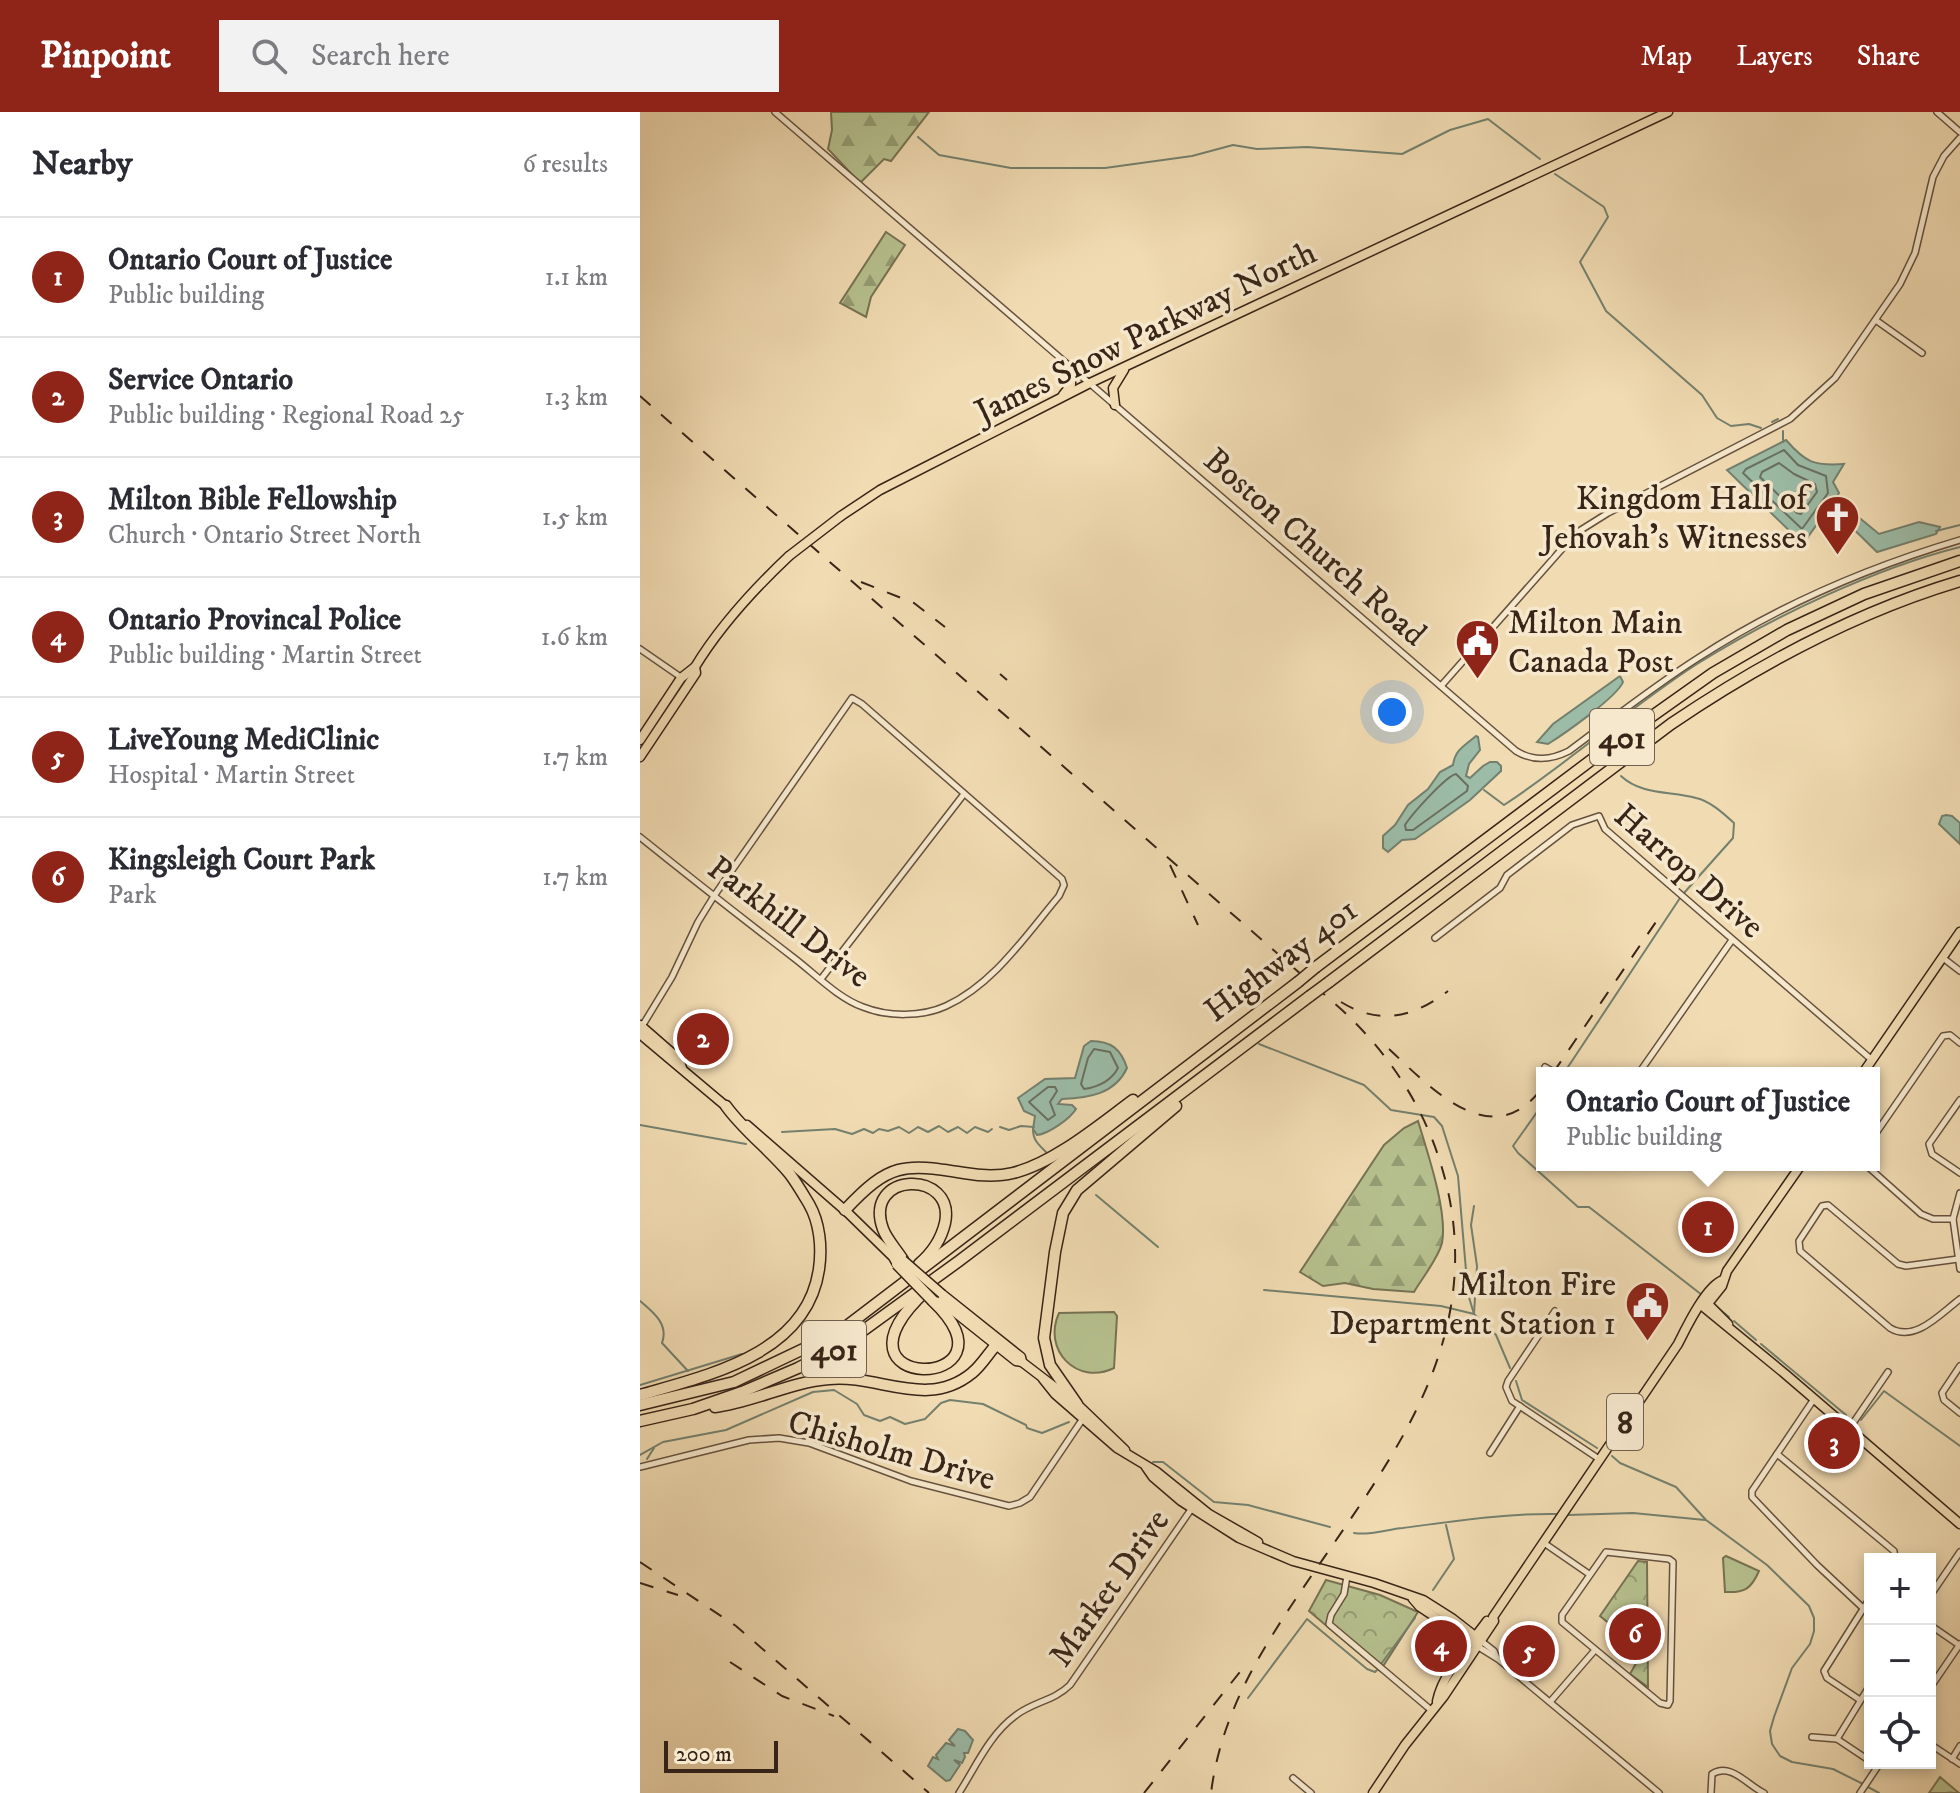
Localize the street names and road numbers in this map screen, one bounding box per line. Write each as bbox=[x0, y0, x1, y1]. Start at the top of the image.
street label: James Snow Parkway North bbox=[966, 232, 1323, 435]
street label: Boston Church Road bbox=[1195, 439, 1435, 656]
road number: 401 bbox=[1590, 709, 1654, 765]
street label: Harrop Drive bbox=[1605, 795, 1772, 948]
street label: Parkhill Drive bbox=[699, 848, 879, 998]
street label: Highway 401 bbox=[1196, 889, 1366, 1032]
road number: 401 bbox=[802, 1321, 866, 1377]
road number: 8 bbox=[1607, 1394, 1643, 1450]
street label: Chisholm Drive bbox=[783, 1401, 1000, 1501]
street label: Market Drive bbox=[1040, 1501, 1179, 1675]

